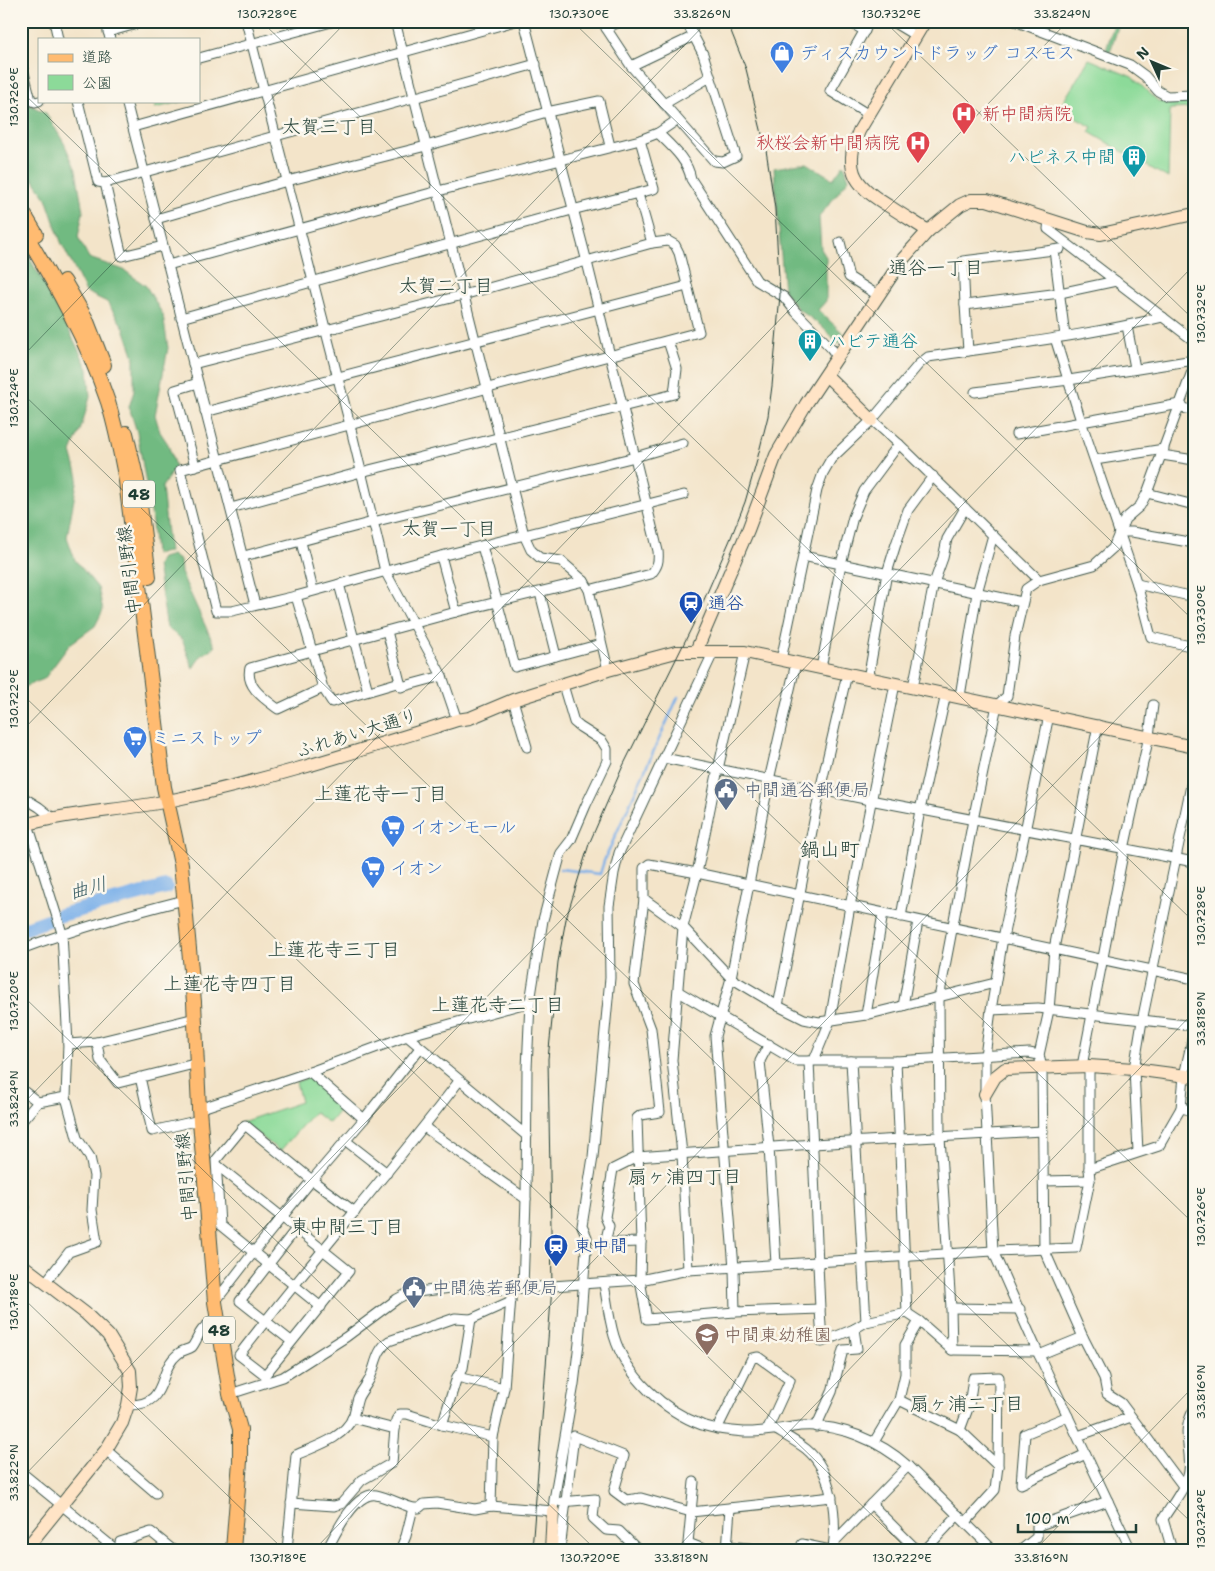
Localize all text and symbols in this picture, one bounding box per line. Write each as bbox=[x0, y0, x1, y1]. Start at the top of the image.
text: 130.728°E bbox=[237, 6, 297, 22]
text: 130.730°E bbox=[549, 6, 609, 22]
text: 33.826°N bbox=[673, 6, 731, 22]
text: 130.732°E bbox=[861, 6, 921, 22]
text: 33.824°N bbox=[1033, 6, 1091, 22]
legend bbox=[38, 38, 200, 102]
north arrow bbox=[1128, 38, 1178, 88]
shop icon: ディスカウントドラッグ コスモス bbox=[769, 40, 795, 74]
place label: ディスカウントドラッグ コスモス bbox=[800, 41, 1075, 65]
text: N bbox=[1132, 43, 1153, 63]
text: 道路 bbox=[82, 47, 112, 67]
text: 130.726°E bbox=[6, 67, 22, 127]
text: 公園 bbox=[82, 73, 112, 93]
hospital icon: 新中間病院 bbox=[951, 101, 977, 135]
place label: 新中間病院 bbox=[982, 102, 1072, 126]
district label: 太賀三丁目 bbox=[281, 114, 377, 139]
hospital icon: 秋桜会新中間病院 bbox=[905, 130, 931, 164]
place label: 秋桜会新中間病院 bbox=[756, 131, 900, 155]
building icon: ハピネス中間 bbox=[1121, 144, 1147, 178]
place label: ハピネス中間 bbox=[1008, 145, 1116, 169]
district label: 通谷一丁目 bbox=[888, 255, 984, 280]
district label: 太賀二丁目 bbox=[398, 273, 494, 298]
text: 130.732°E bbox=[1193, 284, 1209, 344]
building icon: ハビテ通谷 bbox=[797, 328, 823, 362]
place label: ハビテ通谷 bbox=[828, 329, 918, 353]
text: 130.724°E bbox=[6, 368, 22, 428]
road number: 48 bbox=[123, 480, 155, 508]
district label: 太賀一丁目 bbox=[401, 516, 497, 541]
street label: 中間引野線 bbox=[112, 524, 146, 616]
text: 130.730°E bbox=[1193, 585, 1209, 645]
station icon: 通谷 bbox=[678, 590, 704, 624]
place label: 通谷 bbox=[708, 591, 744, 615]
text: 130.722°E bbox=[6, 669, 22, 729]
street label: ふれあい大通り bbox=[293, 703, 421, 763]
supermarket icon: ミニストップ bbox=[122, 725, 148, 759]
place label: ミニストップ bbox=[152, 726, 262, 750]
public building icon: 中間通谷郵便局 bbox=[713, 777, 739, 811]
place label: 中間通谷郵便局 bbox=[744, 778, 870, 802]
district label: 上蓮花寺一丁目 bbox=[314, 781, 448, 806]
supermarket icon: イオンモール bbox=[380, 814, 406, 848]
place label: イオンモール bbox=[410, 815, 516, 839]
district label: 鍋山町 bbox=[800, 836, 860, 862]
supermarket icon: イオン bbox=[360, 855, 386, 889]
place label: イオン bbox=[390, 856, 443, 880]
water label: 曲川 bbox=[66, 871, 110, 905]
text: 130.728°E bbox=[1193, 886, 1209, 946]
district label: 上蓮花寺三丁目 bbox=[267, 937, 401, 962]
text: 130.720°E bbox=[6, 971, 22, 1031]
district label: 上蓮花寺四丁目 bbox=[163, 971, 297, 996]
text: 33.818°N bbox=[1193, 991, 1209, 1047]
district label: 上蓮花寺二丁目 bbox=[431, 992, 565, 1017]
text: 33.824°N bbox=[6, 1070, 22, 1128]
street label: 中間引野線 bbox=[170, 1131, 202, 1223]
district label: 扇ヶ浦四丁目 bbox=[628, 1164, 742, 1189]
text: 130.726°E bbox=[1193, 1187, 1209, 1247]
district label: 東中間三丁目 bbox=[290, 1214, 404, 1239]
station icon: 東中間 bbox=[543, 1233, 569, 1267]
place label: 東中間 bbox=[574, 1234, 628, 1258]
text: 130.718°E bbox=[6, 1273, 22, 1331]
public building icon: 中間徳若郵便局 bbox=[401, 1275, 427, 1309]
place label: 中間徳若郵便局 bbox=[432, 1276, 558, 1300]
road number: 48 bbox=[203, 1316, 235, 1344]
school or university icon: 中間東幼稚園 bbox=[694, 1322, 720, 1356]
place label: 中間東幼稚園 bbox=[724, 1323, 832, 1347]
text: 33.816°N bbox=[1193, 1365, 1209, 1419]
district label: 扇ヶ浦二丁目 bbox=[910, 1391, 1024, 1416]
text: 33.822°N bbox=[6, 1444, 22, 1502]
text: 130.724°E bbox=[1193, 1489, 1209, 1549]
scale bar bbox=[1018, 1501, 1135, 1533]
text: 100 m bbox=[1025, 1509, 1070, 1529]
text: 130.718°E bbox=[249, 1550, 307, 1566]
text: 130.720°E bbox=[560, 1550, 620, 1566]
text: 33.818°N bbox=[653, 1550, 709, 1566]
text: 130.722°E bbox=[872, 1550, 932, 1566]
text: 33.816°N bbox=[1014, 1550, 1068, 1566]

